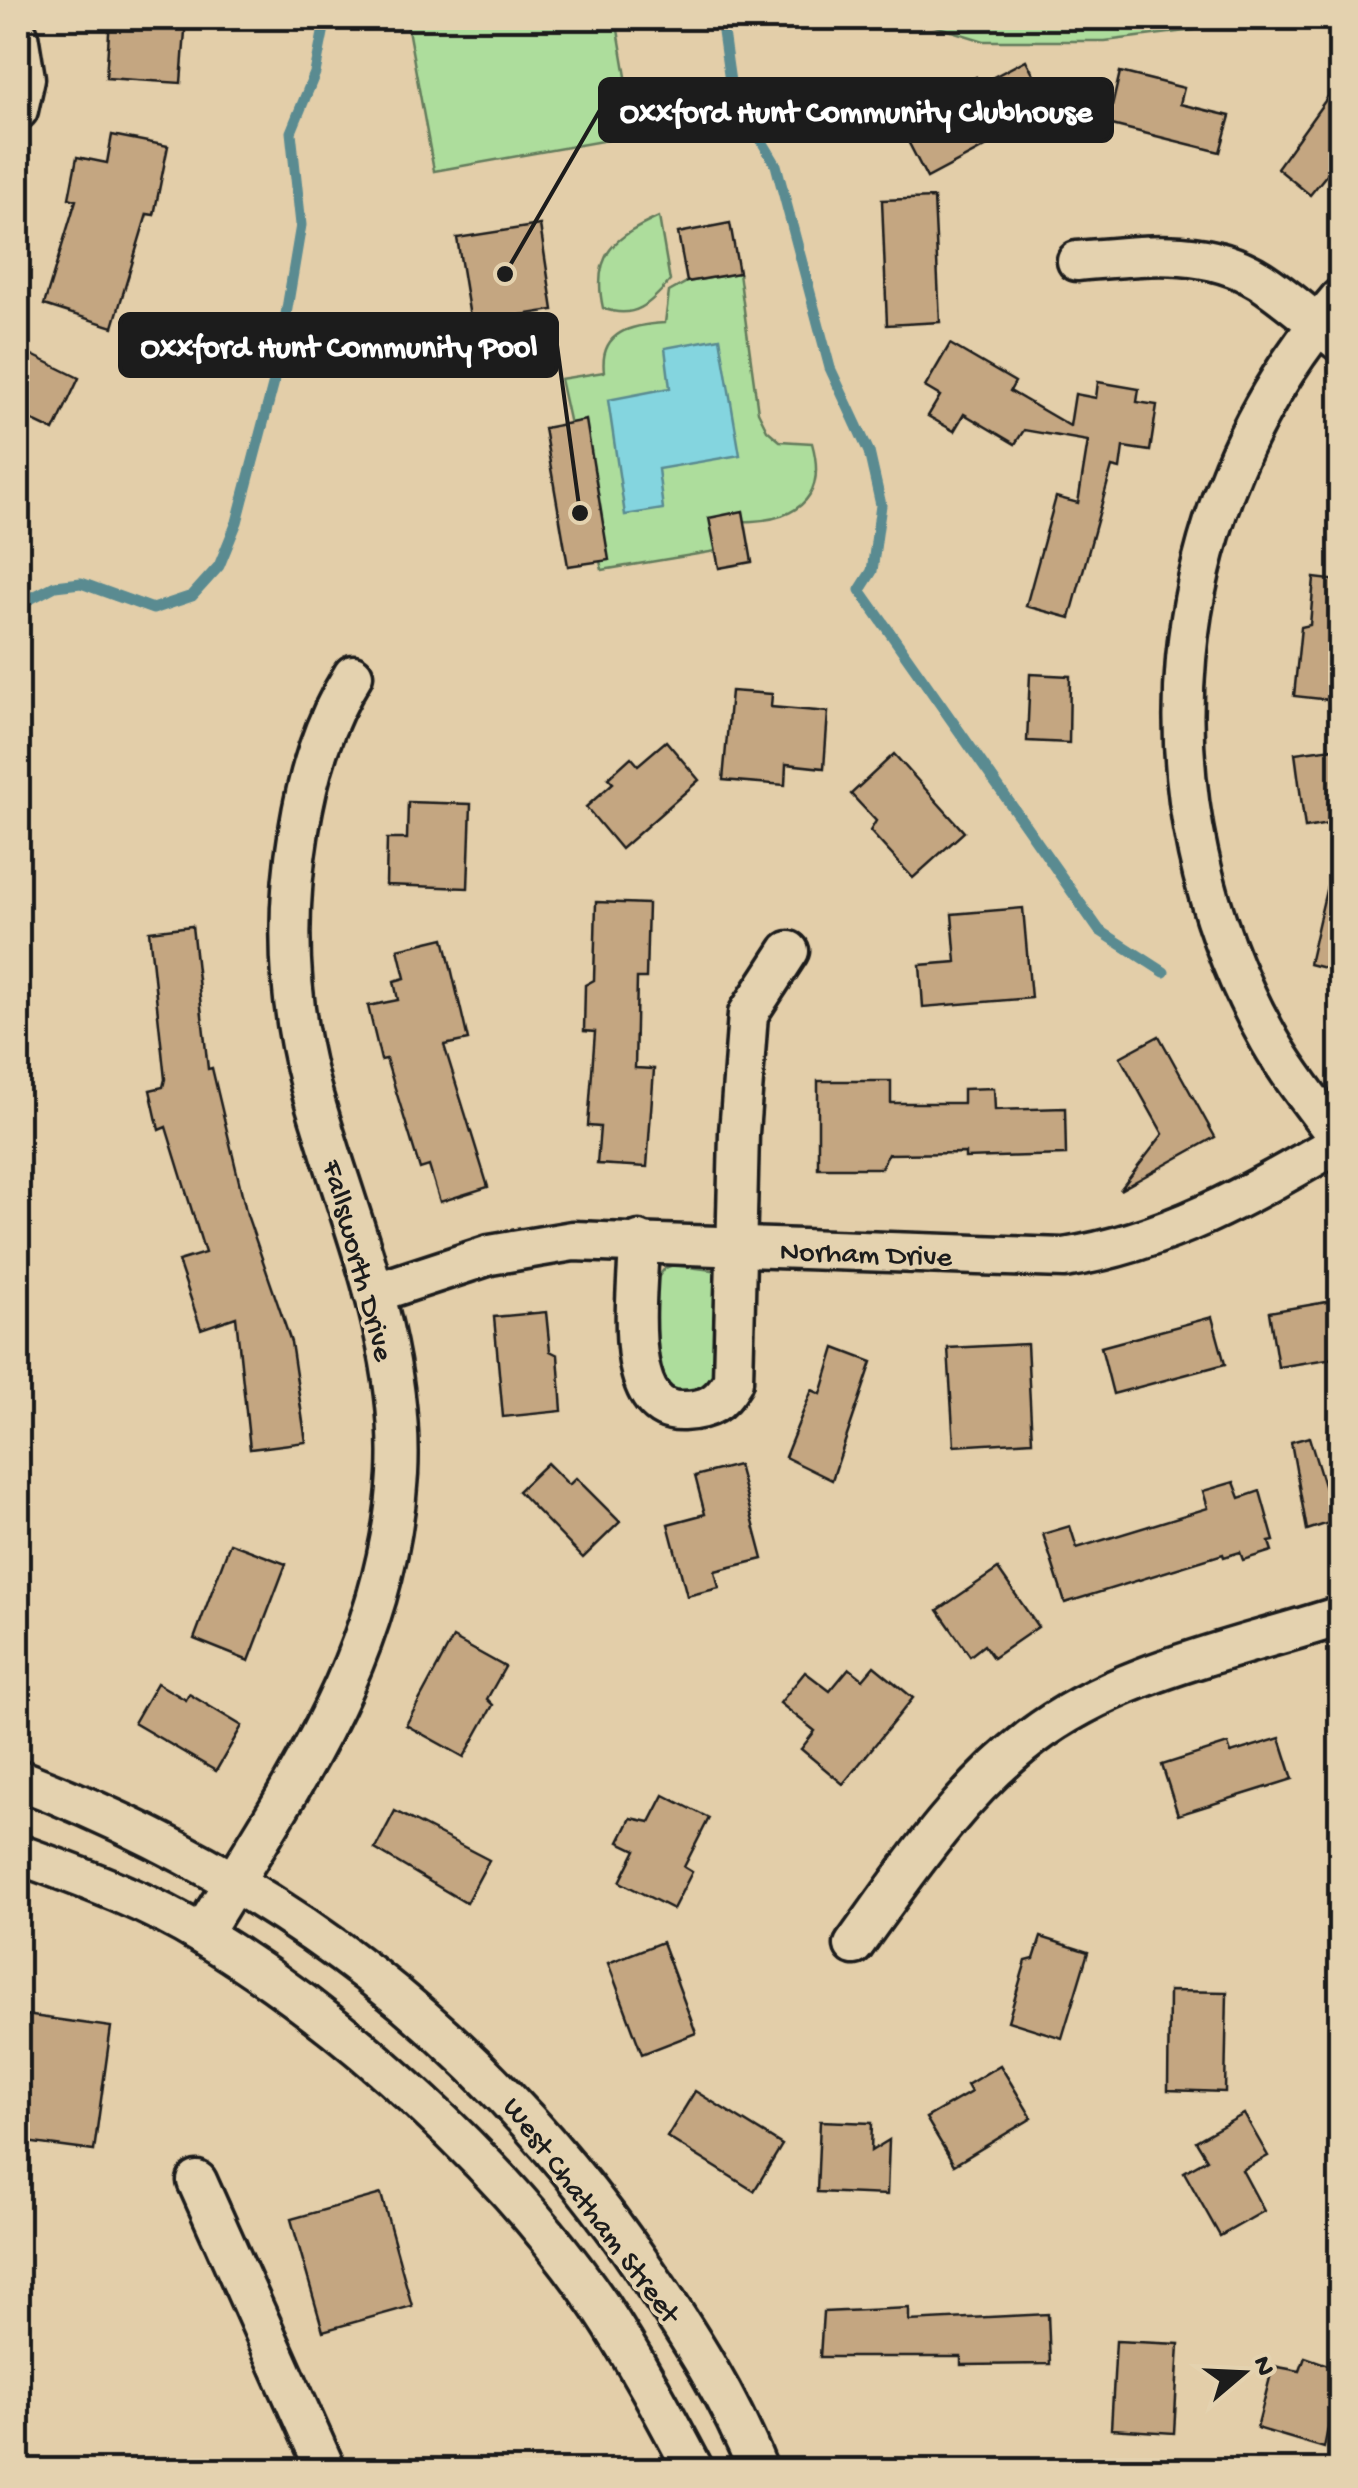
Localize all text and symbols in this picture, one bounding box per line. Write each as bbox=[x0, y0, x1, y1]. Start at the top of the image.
callout: Oxxford Hunt Community Clubhouse bbox=[600, 79, 1112, 141]
text: Oxxford Hunt Community Clubhouse bbox=[620, 96, 1094, 134]
callout: Oxxford Hunt Community Pool bbox=[120, 314, 557, 376]
text: Oxxford Hunt Community Pool bbox=[141, 331, 537, 369]
street label: Fallsworth Drive bbox=[312, 1156, 399, 1366]
street label: Norham Drive bbox=[779, 1236, 953, 1277]
street label: West Chatham Street bbox=[493, 2092, 687, 2334]
north arrow bbox=[1193, 2323, 1293, 2423]
text: N bbox=[1244, 2352, 1281, 2380]

